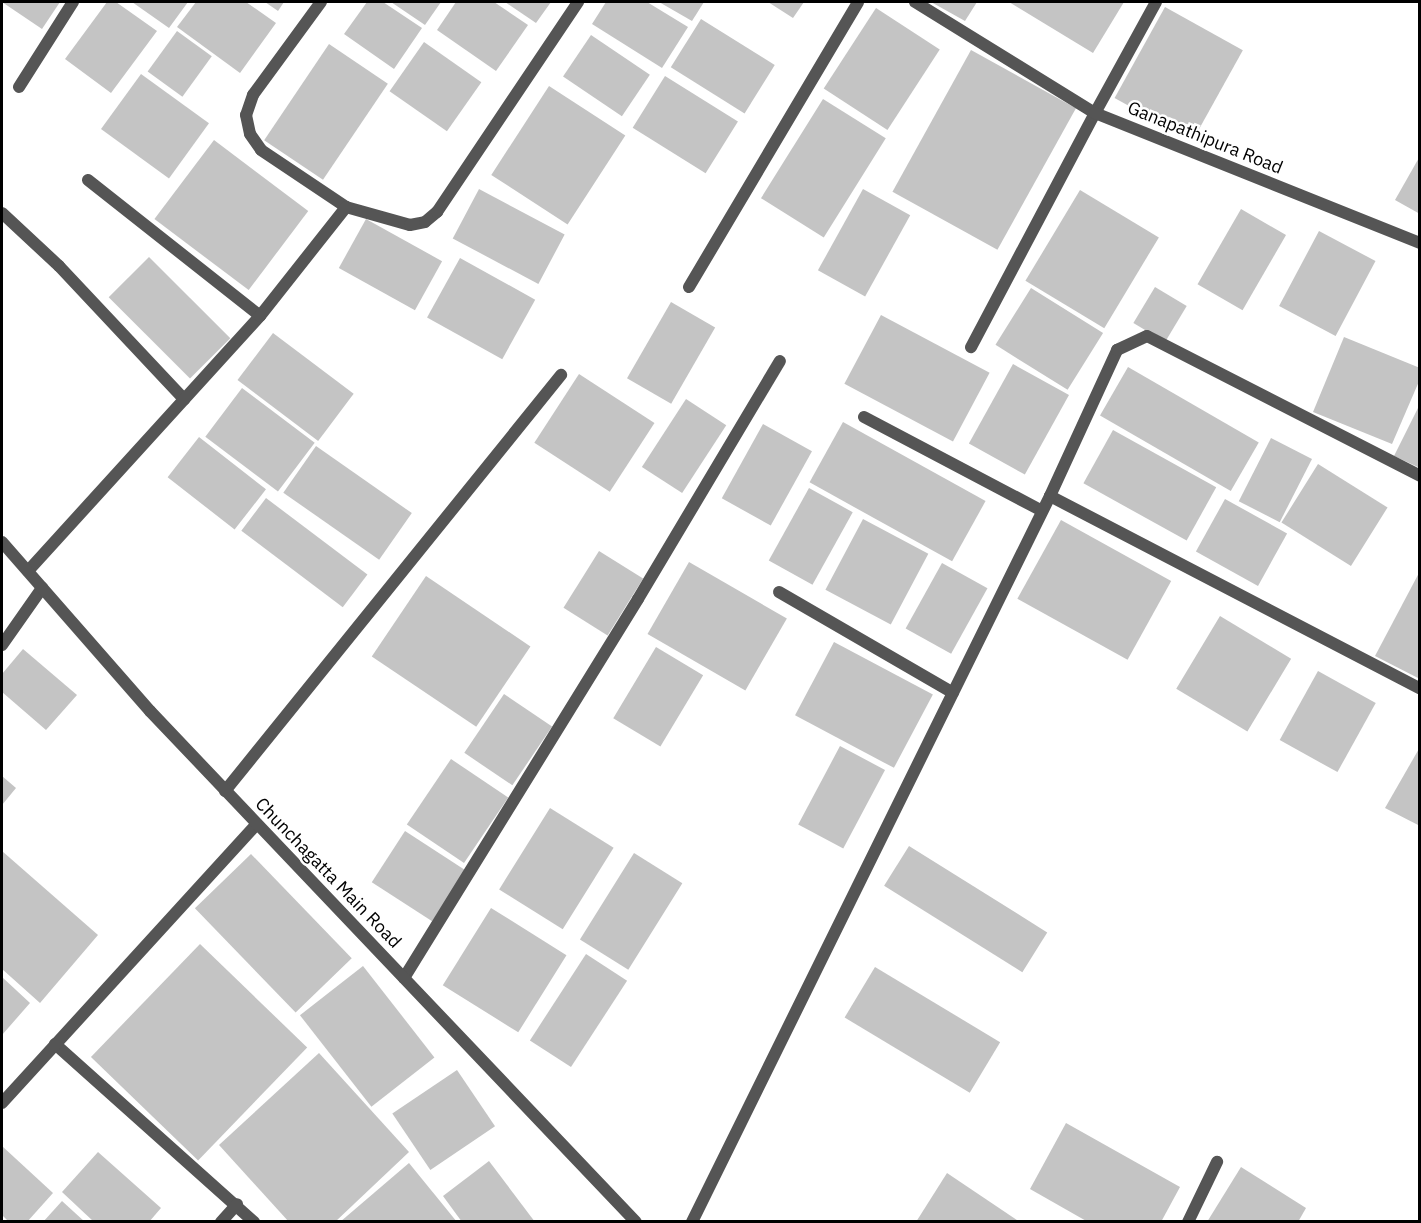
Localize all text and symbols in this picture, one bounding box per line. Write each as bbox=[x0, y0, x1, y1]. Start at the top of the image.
street label: Ganapathipura Road bbox=[1124, 97, 1286, 179]
street label: Chunchagatta Main Road bbox=[251, 793, 405, 953]

